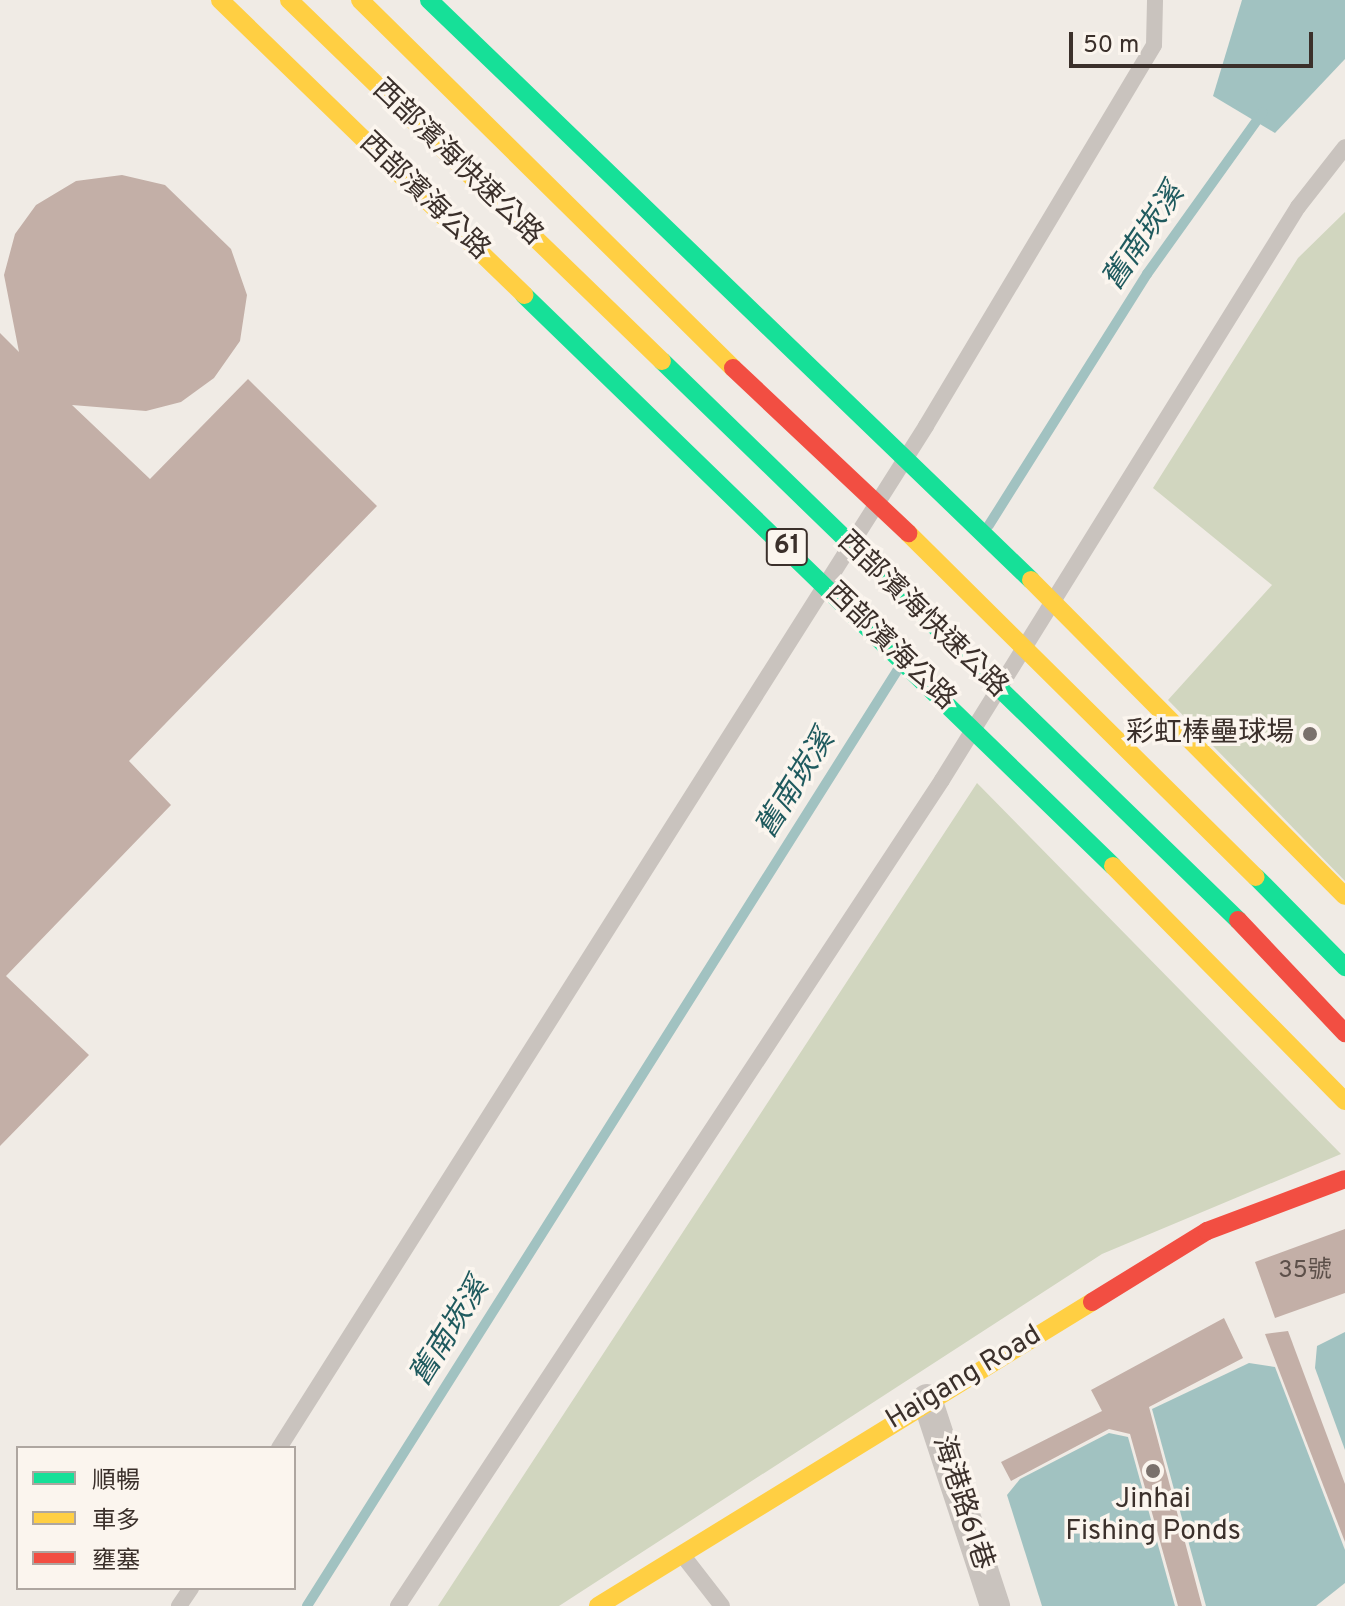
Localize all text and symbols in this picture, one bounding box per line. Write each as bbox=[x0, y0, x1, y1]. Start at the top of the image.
scale bar bbox=[1073, 16, 1317, 66]
text: 50 m bbox=[1083, 31, 1139, 61]
street label: 西部濱海快速公路 bbox=[365, 73, 549, 253]
street label: 西部濱海公路 bbox=[352, 127, 496, 267]
water label: 舊南崁溪 bbox=[1097, 178, 1193, 298]
road number: 61 bbox=[765, 525, 809, 569]
street label: 西部濱海快速公路 bbox=[830, 525, 1014, 705]
street label: 西部濱海公路 bbox=[818, 577, 962, 717]
place label: 彩虹棒壘球場 bbox=[1126, 717, 1294, 751]
water label: 舊南崁溪 bbox=[750, 725, 844, 845]
marker: 彩虹棒壘球場 bbox=[1301, 725, 1319, 743]
house number: 35號 bbox=[1278, 1258, 1332, 1286]
water label: 舊南崁溪 bbox=[404, 1273, 498, 1393]
street label: Haigang Road bbox=[880, 1319, 1048, 1437]
street label: 海港路61巷 bbox=[925, 1432, 999, 1574]
legend bbox=[16, 1446, 296, 1590]
marker: Jinhai Fishing Ponds bbox=[1144, 1462, 1162, 1480]
text: 順暢 bbox=[92, 1467, 140, 1497]
place label: Jinhai Fishing Ponds bbox=[1065, 1483, 1241, 1549]
text: 車多 bbox=[92, 1507, 140, 1537]
text: 壅塞 bbox=[92, 1547, 140, 1577]

